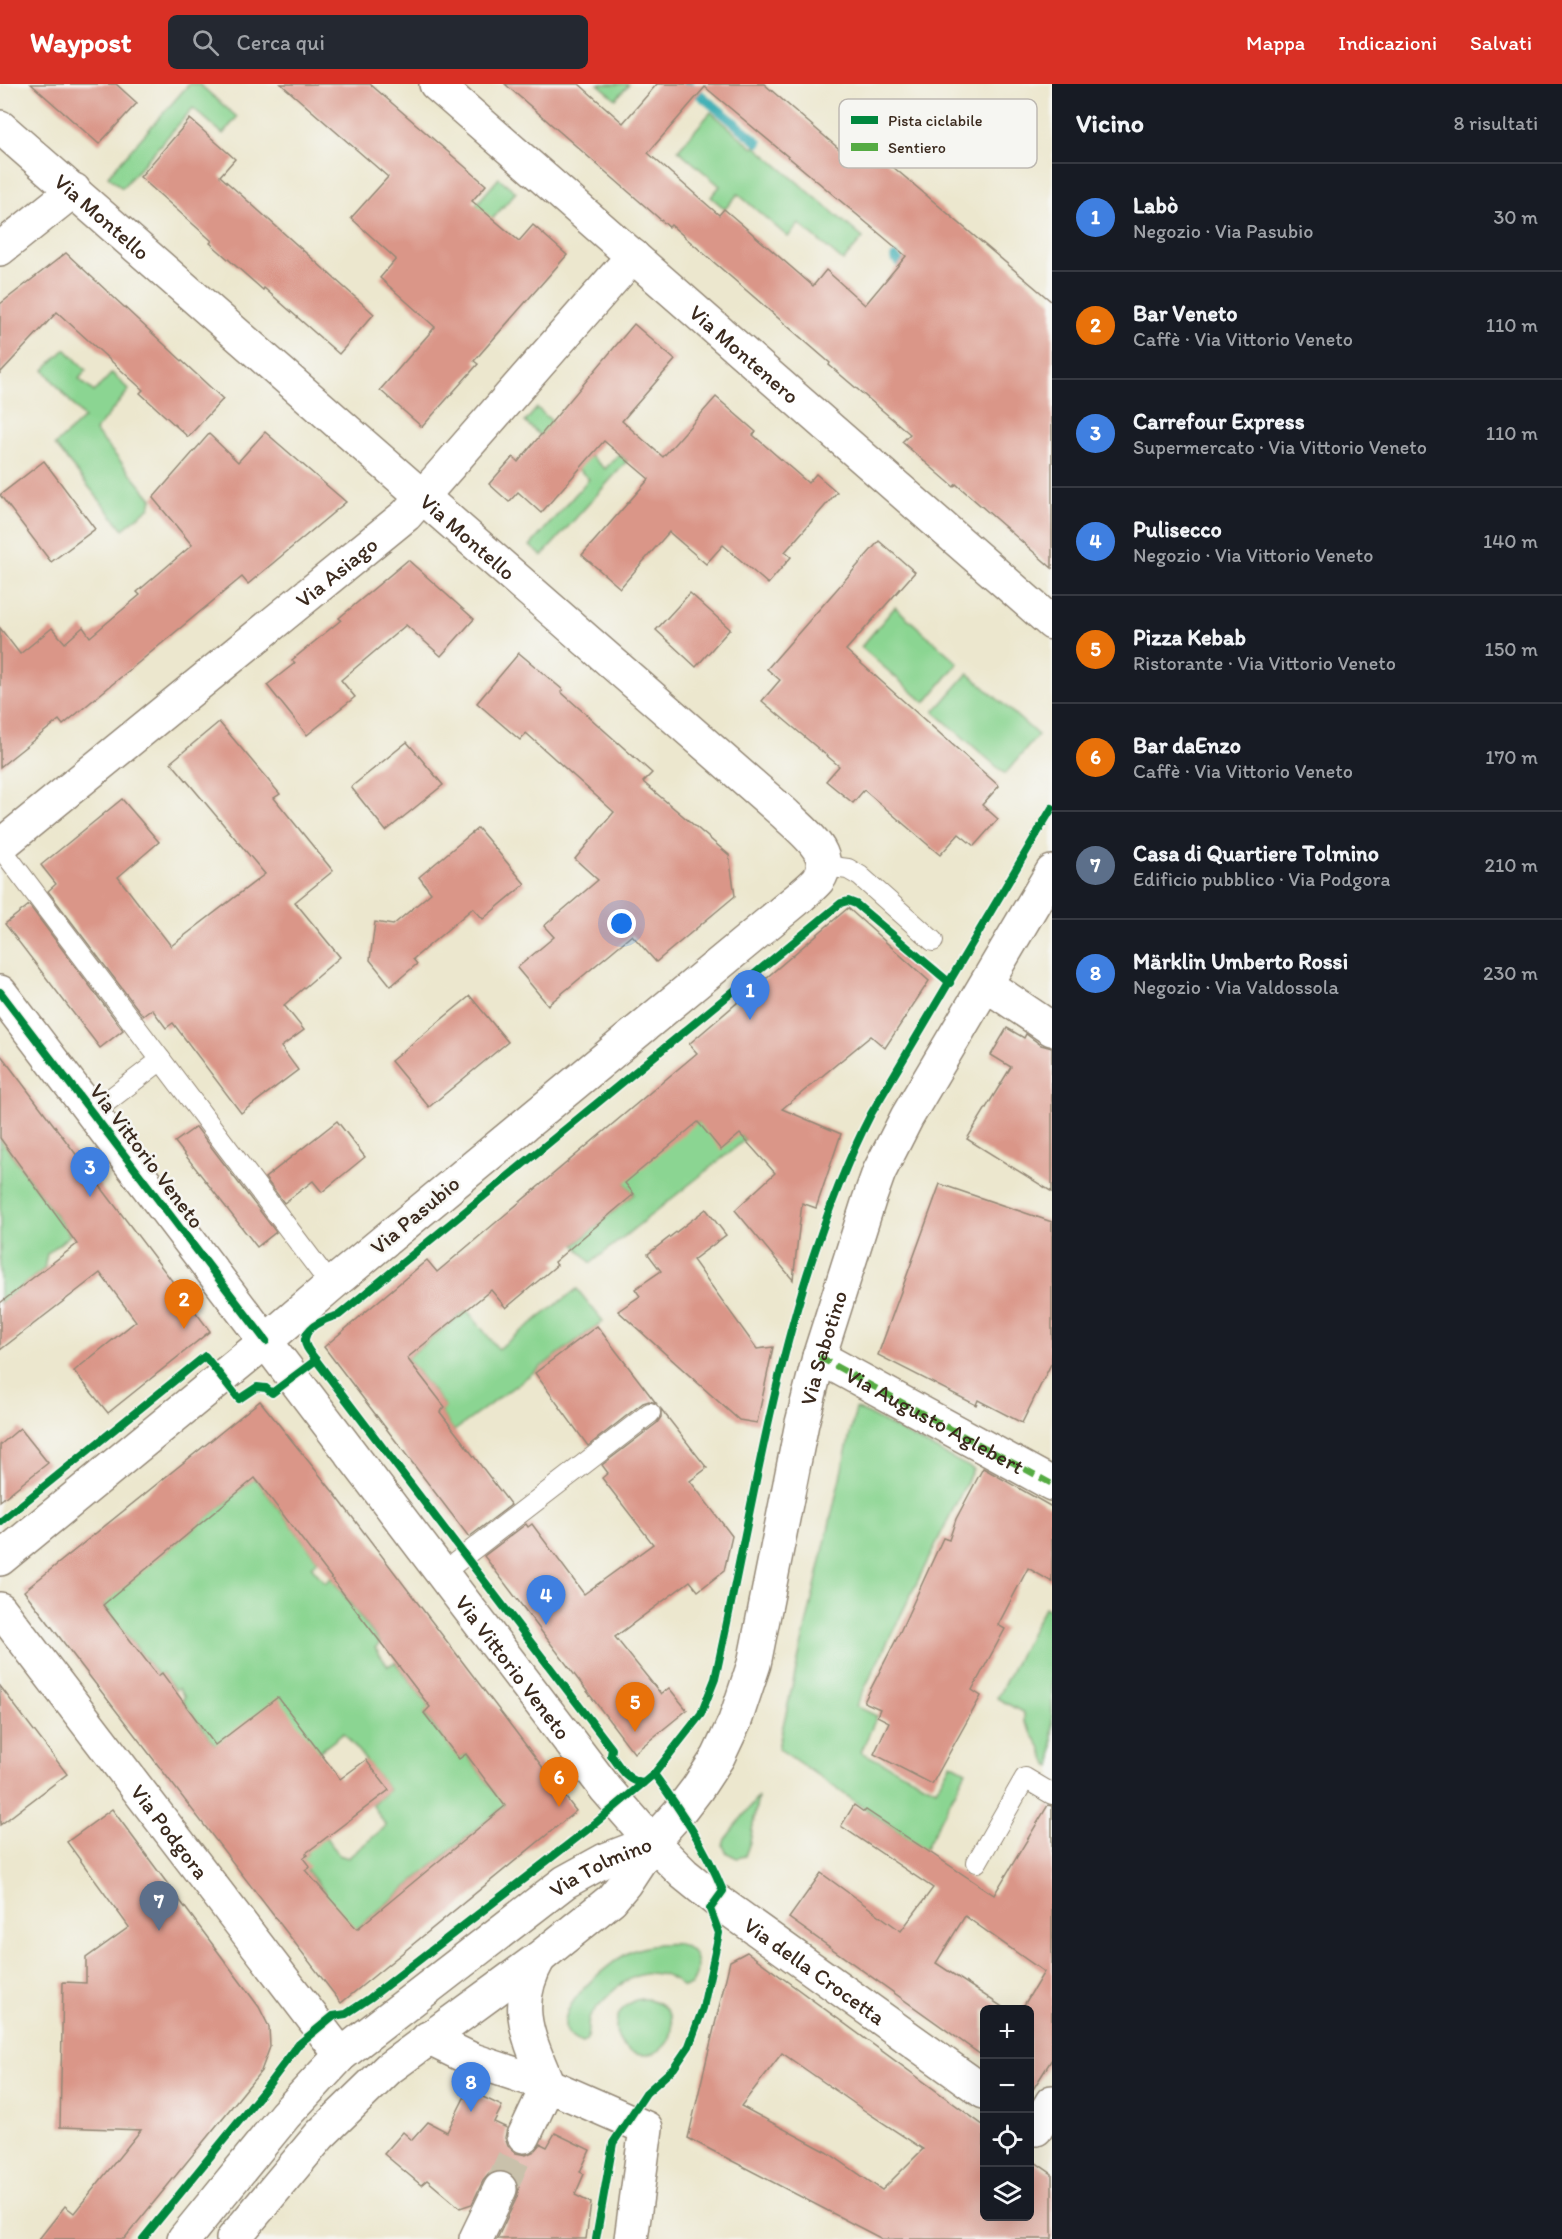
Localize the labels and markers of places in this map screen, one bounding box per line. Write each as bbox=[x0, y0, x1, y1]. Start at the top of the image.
pin: 1 bbox=[730, 970, 770, 1020]
pin: 3 bbox=[70, 1148, 110, 1197]
pin: 2 bbox=[164, 1280, 204, 1329]
pin: 4 bbox=[526, 1576, 566, 1625]
pin: 5 bbox=[616, 1682, 654, 1732]
pin: 6 bbox=[540, 1758, 578, 1807]
pin: 7 bbox=[140, 1882, 178, 1931]
pin: 8 bbox=[452, 2062, 490, 2112]

